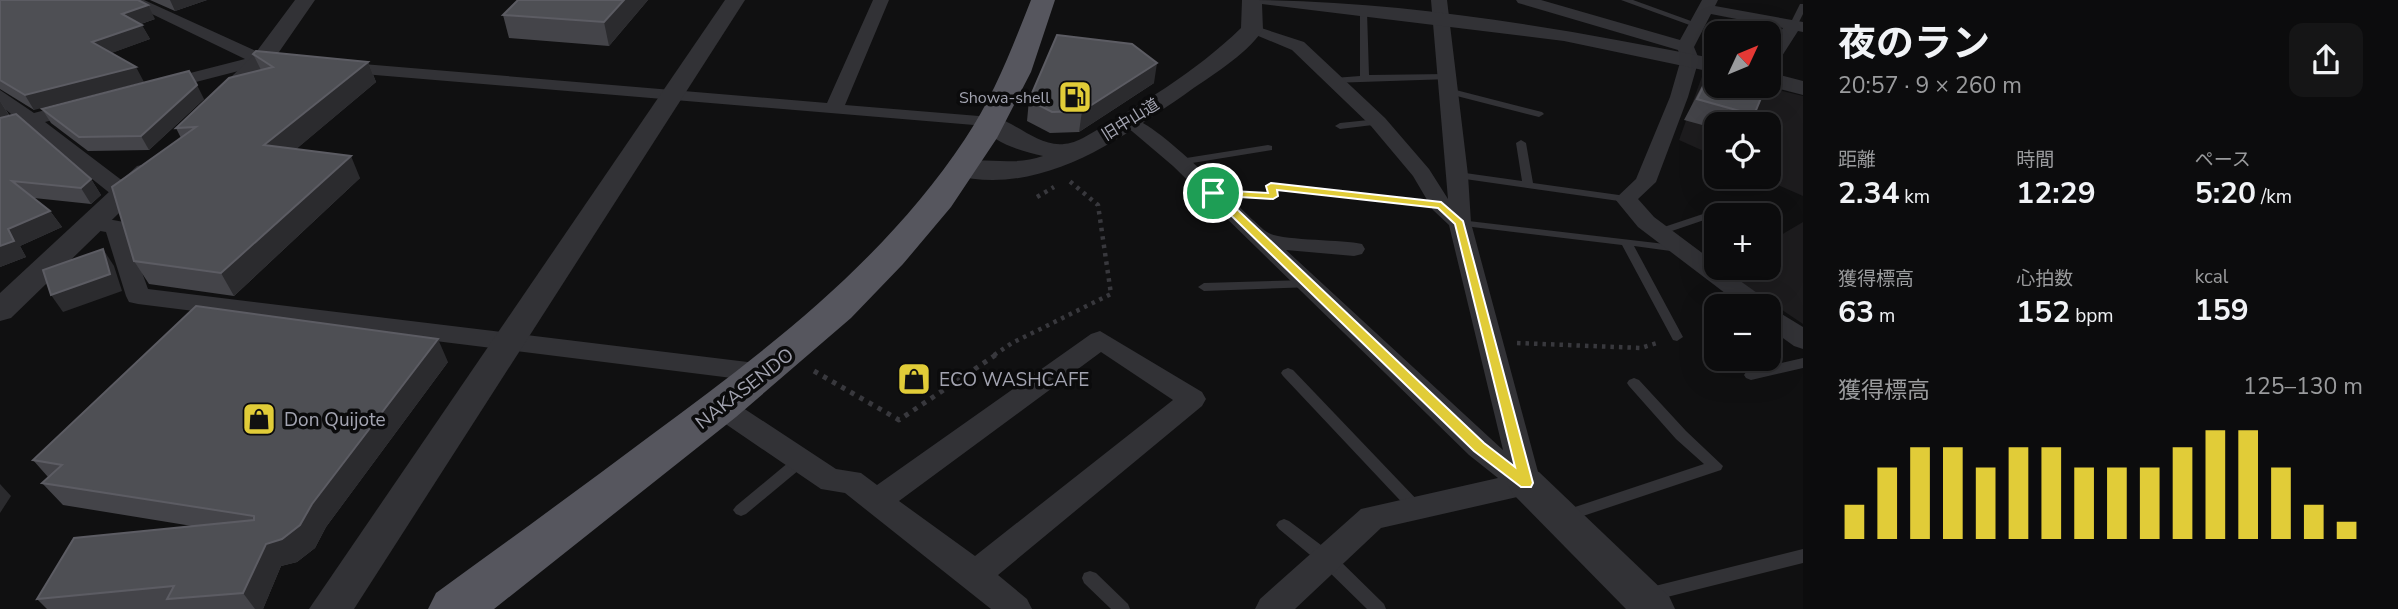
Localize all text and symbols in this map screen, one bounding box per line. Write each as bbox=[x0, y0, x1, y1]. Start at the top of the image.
text: 夜のラン bbox=[1838, 18, 1990, 69]
north arrow bbox=[1704, 21, 1782, 98]
map controls bbox=[1704, 21, 1781, 371]
button: share bbox=[2289, 23, 2363, 97]
text: 20:57 · 9 × 260 m bbox=[1838, 70, 2022, 101]
fuel station icon: Showa-shell bbox=[1056, 78, 1094, 116]
place label: Showa-shell bbox=[959, 87, 1050, 109]
street label: 旧中山道 bbox=[1098, 94, 1164, 146]
button: locate bbox=[1704, 112, 1781, 189]
text: 距離 bbox=[1838, 147, 1876, 173]
text: 時間 bbox=[2016, 147, 2054, 173]
text: ペース bbox=[2195, 147, 2251, 173]
pin bbox=[1183, 163, 1243, 223]
text: 2.34 bbox=[1838, 173, 1899, 214]
text: 12:29 bbox=[2016, 173, 2096, 214]
text: 5:20 bbox=[2195, 173, 2256, 214]
icon: arrive bbox=[1194, 174, 1232, 212]
text: km bbox=[1899, 184, 1930, 210]
text: /km bbox=[2256, 184, 2292, 210]
button: + bbox=[1704, 203, 1781, 280]
text: kcal bbox=[2195, 264, 2228, 290]
text: 獲得標高 bbox=[1838, 266, 1914, 292]
text: 心拍数 bbox=[2016, 266, 2073, 292]
text: 159 bbox=[2195, 290, 2249, 331]
text: 63 bbox=[1838, 292, 1874, 333]
text: 152 bbox=[2016, 292, 2070, 333]
button: − bbox=[1704, 294, 1781, 371]
text: m bbox=[1874, 303, 1895, 329]
text: bpm bbox=[2070, 303, 2114, 329]
street label: NAKASENDO bbox=[690, 342, 799, 436]
shop icon: ECO WASHCAFE bbox=[895, 360, 933, 398]
place label: ECO WASHCAFE bbox=[939, 367, 1089, 393]
text: 125–130 m bbox=[2243, 371, 2363, 402]
text: 獲得標高 bbox=[1838, 375, 1930, 406]
shop icon: Don Quijote bbox=[240, 400, 278, 438]
place label: Don Quijote bbox=[284, 407, 386, 433]

